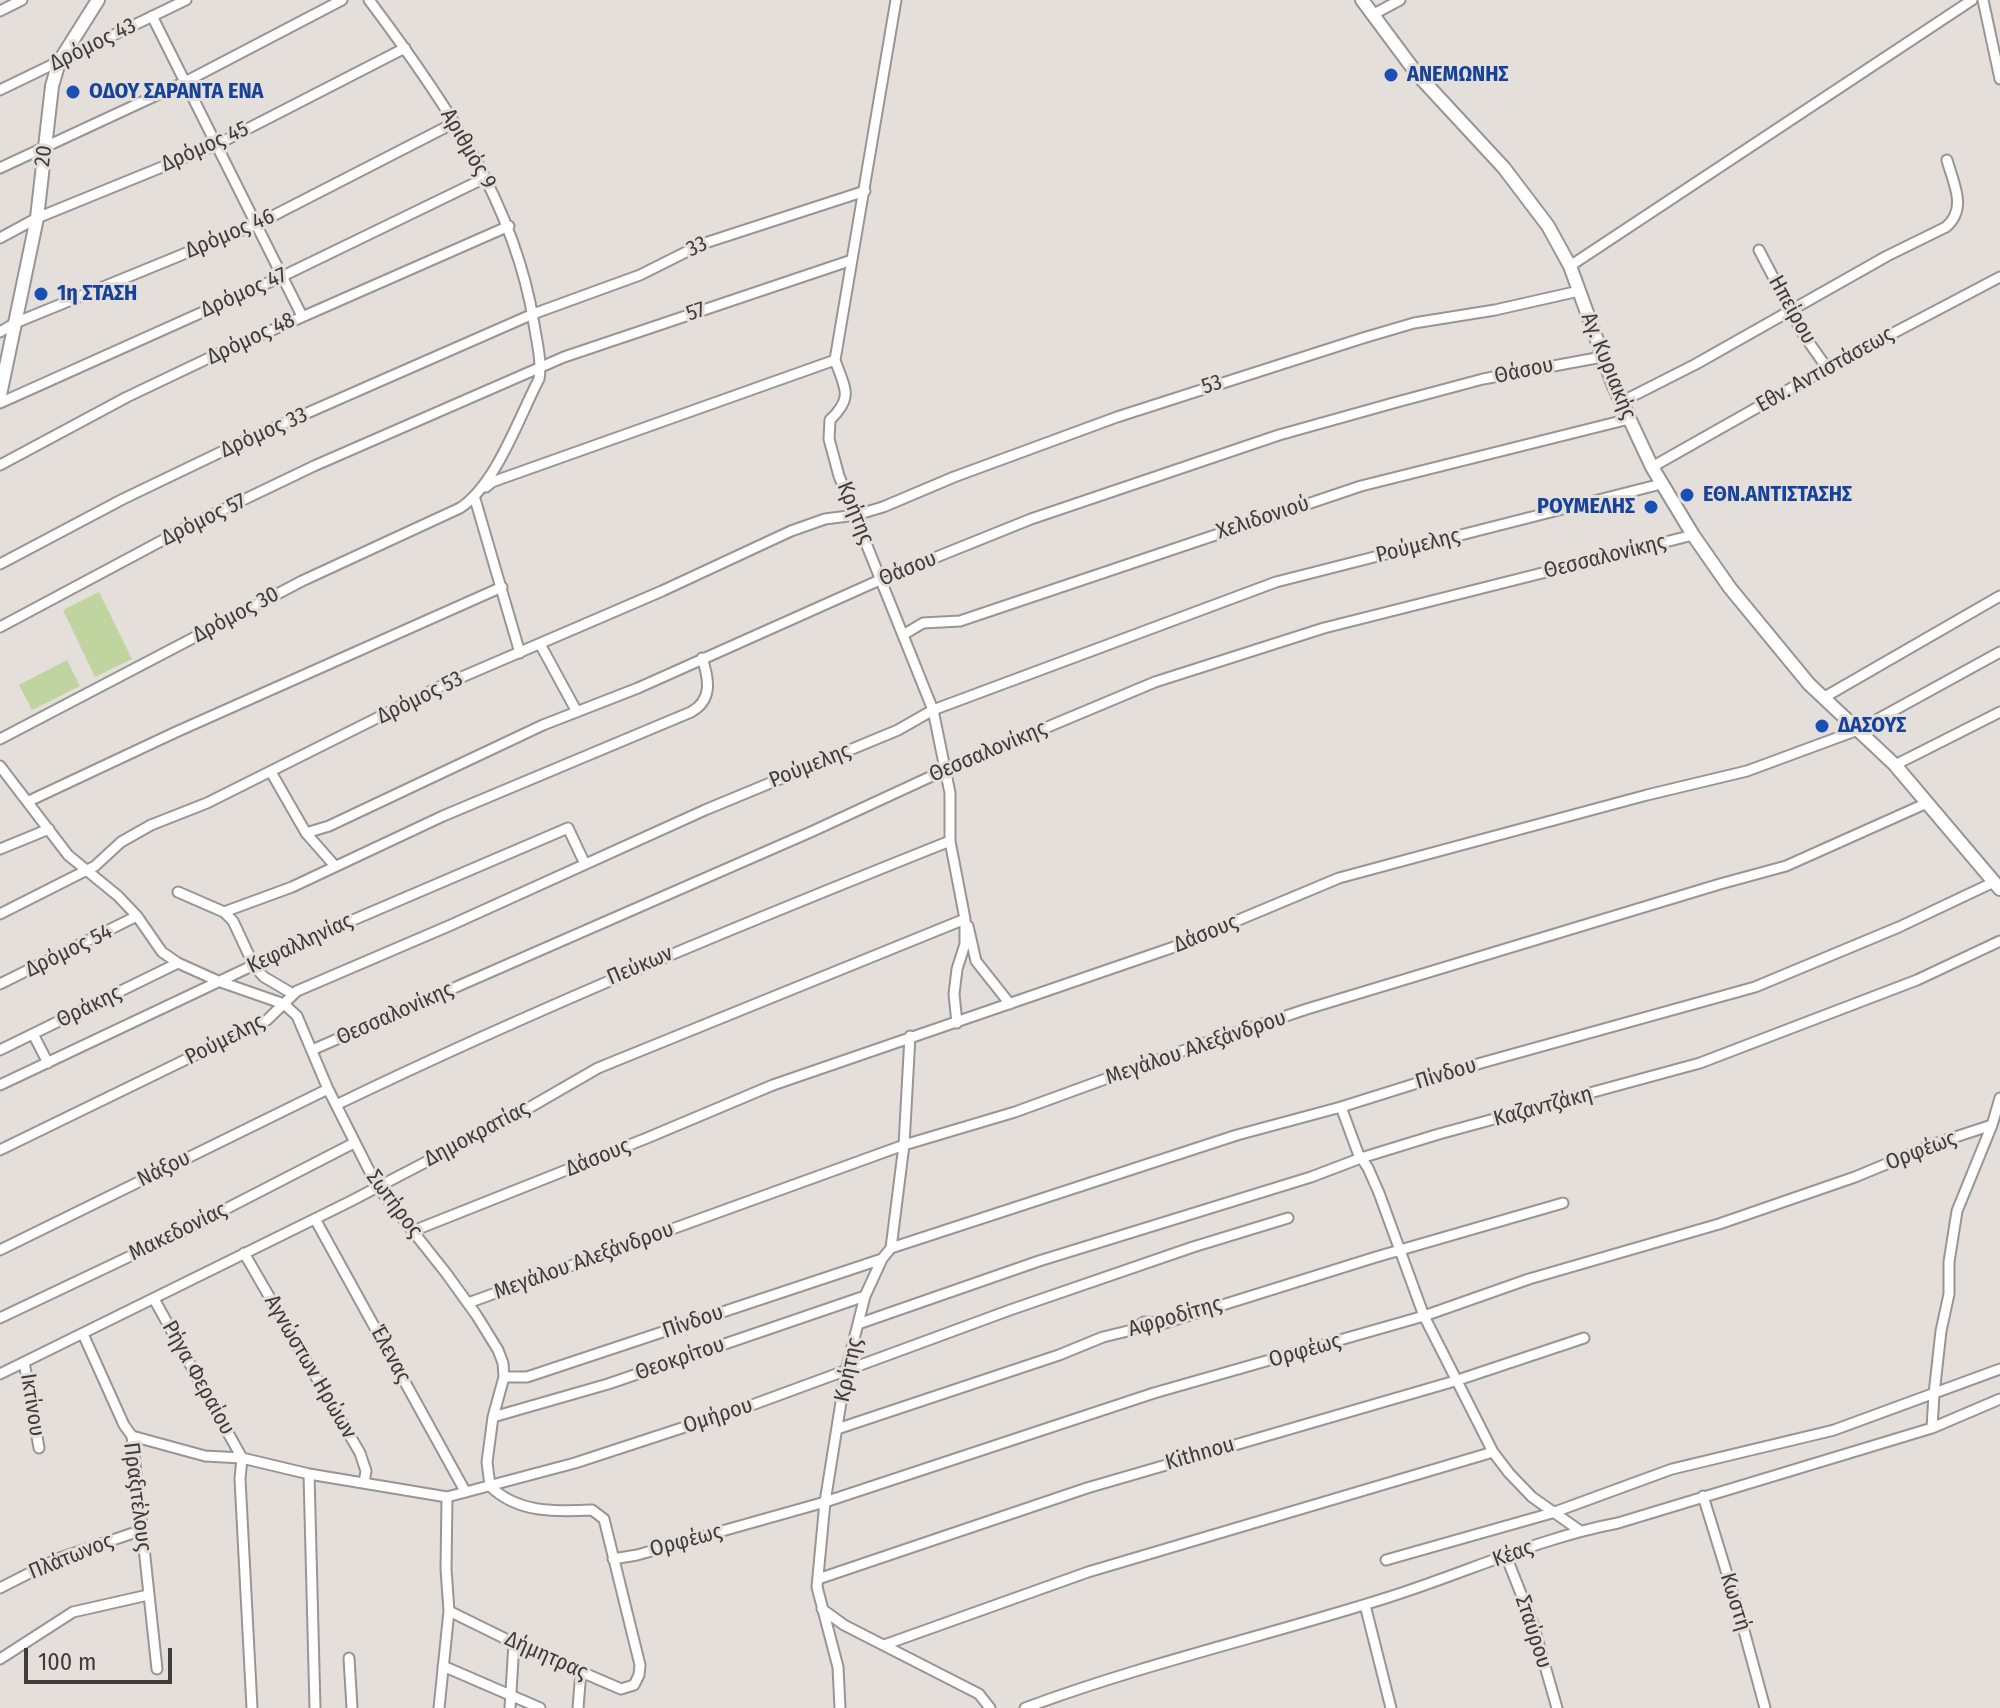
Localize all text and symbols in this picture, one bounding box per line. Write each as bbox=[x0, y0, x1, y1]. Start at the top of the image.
street label: Δρόμος 43 bbox=[46, 13, 140, 77]
place label: ΑΝΕΜΩΝΗΣ bbox=[1407, 62, 1508, 88]
marker: ΑΝΕΜΩΝΗΣ bbox=[1382, 66, 1400, 84]
place label: ΟΔΟΥ ΣΑΡΑΝΤΑ ΕΝΑ bbox=[89, 79, 264, 105]
marker: ΟΔΟΥ ΣΑΡΑΝΤΑ ΕΝΑ bbox=[64, 83, 82, 101]
street label: Αριθμός 9 bbox=[434, 104, 502, 194]
street label: Δρόμος 45 bbox=[157, 116, 253, 178]
street label: 20 bbox=[30, 144, 58, 168]
street label: Δρόμος 46 bbox=[182, 203, 278, 265]
street label: 33 bbox=[683, 231, 711, 263]
street label: Δρόμος 47 bbox=[197, 262, 291, 324]
street label: Ηπείρου bbox=[1762, 271, 1822, 349]
place label: 1η ΣΤΑΣΗ bbox=[57, 281, 137, 307]
marker: 1η ΣΤΑΣΗ bbox=[32, 285, 50, 303]
street label: 57 bbox=[683, 297, 709, 327]
street label: Δρόμος 48 bbox=[203, 307, 299, 371]
street label: Αγ. Κυριακής bbox=[1575, 309, 1641, 423]
street label: Εθν. Αντιστάσεως bbox=[1752, 321, 1898, 419]
street label: Θάσου bbox=[1492, 352, 1556, 390]
street label: 53 bbox=[1199, 369, 1225, 401]
street label: Δρόμος 33 bbox=[216, 402, 312, 464]
street label: Κρήτης bbox=[831, 478, 879, 548]
place label: ΕΘΝ.ΑΝΤΙΣΤΑΣΗΣ bbox=[1703, 482, 1852, 508]
marker: ΕΘΝ.ΑΝΤΙΣΤΑΣΗΣ bbox=[1678, 486, 1696, 504]
street label: Δρόμος 57 bbox=[157, 488, 251, 552]
street label: Χελιδονιού bbox=[1213, 491, 1313, 545]
place label: ΡΟΥΜΕΛΗΣ bbox=[1537, 494, 1635, 520]
marker: ΡΟΥΜΕΛΗΣ bbox=[1642, 498, 1660, 516]
street label: Ρούμελης bbox=[1373, 523, 1463, 569]
street label: Θεσσαλονίκης bbox=[1541, 529, 1669, 585]
street label: Θάσου bbox=[875, 546, 941, 592]
street label: Δρόμος 30 bbox=[188, 581, 284, 649]
street label: Δρόμος 53 bbox=[373, 666, 467, 730]
place label: ΔΑΣΟΥΣ bbox=[1838, 713, 1906, 739]
street label: Θεσσαλονίκης bbox=[925, 715, 1051, 789]
marker: ΔΑΣΟΥΣ bbox=[1813, 717, 1831, 735]
street label: Ρούμελης bbox=[765, 738, 855, 794]
street label: Κεφαλληνίας bbox=[243, 908, 357, 980]
street label: Δάσους bbox=[1170, 909, 1242, 959]
street label: Δρόμος 54 bbox=[21, 919, 117, 983]
street label: Πεύκων bbox=[603, 940, 677, 992]
street label: Θεσσαλονίκης bbox=[333, 977, 457, 1051]
street label: Θράκης bbox=[52, 980, 126, 1034]
street label: Μεγάλου Αλεξάνδρου bbox=[1102, 1005, 1290, 1091]
street label: Ρούμελης bbox=[181, 1009, 269, 1071]
street label: Πίνδου bbox=[1412, 1052, 1480, 1096]
street label: Καζαντζάκη bbox=[1491, 1081, 1595, 1133]
street label: Δημοκρατίας bbox=[420, 1095, 534, 1173]
street label: Ορφέως bbox=[1882, 1126, 1960, 1176]
street label: Δάσους bbox=[562, 1133, 634, 1183]
street label: Νάξου bbox=[133, 1145, 195, 1193]
street label: Σωτήρος bbox=[360, 1165, 428, 1243]
street label: Μακεδονίας bbox=[125, 1197, 231, 1267]
street label: Μεγάλου Αλεξάνδρου bbox=[491, 1216, 677, 1306]
street label: Αγνώστων Ηρώων bbox=[258, 1290, 362, 1444]
street label: Αφροδίτης bbox=[1125, 1291, 1225, 1343]
street label: Πίνδου bbox=[659, 1299, 727, 1345]
street label: Ρήγα Φεραίου bbox=[156, 1316, 240, 1440]
street label: Έλενας bbox=[364, 1321, 416, 1387]
street label: Ορφέως bbox=[1266, 1328, 1344, 1374]
street label: Θεοκρίτου bbox=[632, 1331, 728, 1387]
street label: Κρήτης bbox=[829, 1336, 869, 1404]
street label: Ικτίνου bbox=[14, 1372, 50, 1438]
street label: Ομήρου bbox=[680, 1392, 756, 1440]
street label: Κithnou bbox=[1162, 1432, 1238, 1476]
street label: Πραξιτέλους bbox=[117, 1441, 157, 1553]
street label: Ορφέως bbox=[647, 1519, 725, 1563]
street label: Πλάτωνος bbox=[25, 1528, 117, 1586]
street label: Κέας bbox=[1489, 1535, 1537, 1573]
street label: Κωστή bbox=[1714, 1570, 1756, 1634]
street label: Σταύρου bbox=[1509, 1592, 1557, 1672]
street label: Δήμητρας bbox=[501, 1626, 591, 1686]
scale bar bbox=[28, 1632, 176, 1682]
text: 100 m bbox=[38, 1648, 96, 1676]

